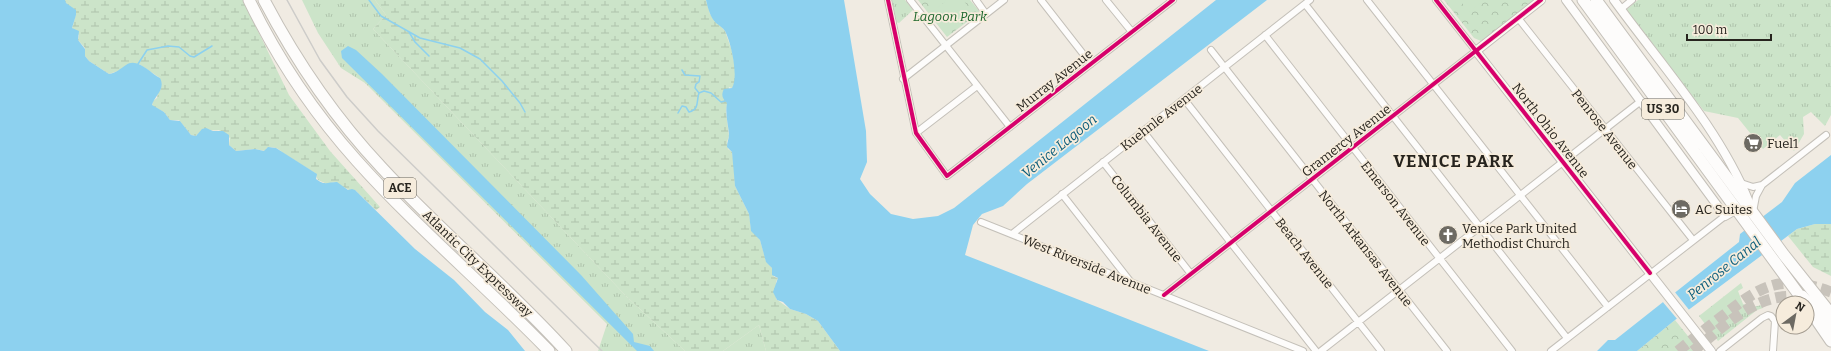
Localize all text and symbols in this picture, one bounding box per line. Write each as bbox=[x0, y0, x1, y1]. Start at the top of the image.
park label: Lagoon Park bbox=[913, 9, 988, 24]
scale bar bbox=[1687, 16, 1771, 42]
text: 100 m bbox=[1693, 23, 1728, 37]
street label: Murray Avenue bbox=[1013, 46, 1095, 115]
street label: North Ohio Avenue bbox=[1509, 80, 1592, 181]
street label: Kuehnle Avenue bbox=[1118, 81, 1205, 154]
street label: Penrose Avenue bbox=[1569, 86, 1641, 172]
road number: US 30 bbox=[1642, 99, 1684, 119]
street label: Gramercy Avenue bbox=[1299, 101, 1394, 180]
water label: Venice Lagoon bbox=[1018, 111, 1100, 182]
supermarket icon: Fuel1 bbox=[1742, 132, 1764, 154]
place label: Fuel1 bbox=[1767, 136, 1799, 151]
district label: VENICE PARK bbox=[1393, 151, 1515, 172]
street label: Emerson Avenue bbox=[1358, 158, 1433, 249]
street label: Columbia Avenue bbox=[1108, 172, 1185, 265]
road number: ACE bbox=[384, 178, 416, 198]
street label: North Arkansas Avenue bbox=[1316, 187, 1416, 309]
hotel icon: AC Suites bbox=[1670, 198, 1692, 220]
place label: AC Suites bbox=[1695, 202, 1752, 217]
street label: Atlantic City Expressway bbox=[420, 207, 536, 320]
street label: Beach Avenue bbox=[1272, 215, 1337, 292]
place label: Venice Park United Methodist Church bbox=[1462, 221, 1577, 251]
church icon: Venice Park United Methodist Church bbox=[1437, 224, 1459, 246]
street label: West Riverside Avenue bbox=[1020, 232, 1153, 297]
water label: Penrose Canal bbox=[1684, 233, 1765, 303]
north arrow bbox=[1775, 295, 1815, 335]
text: N bbox=[1793, 299, 1808, 315]

